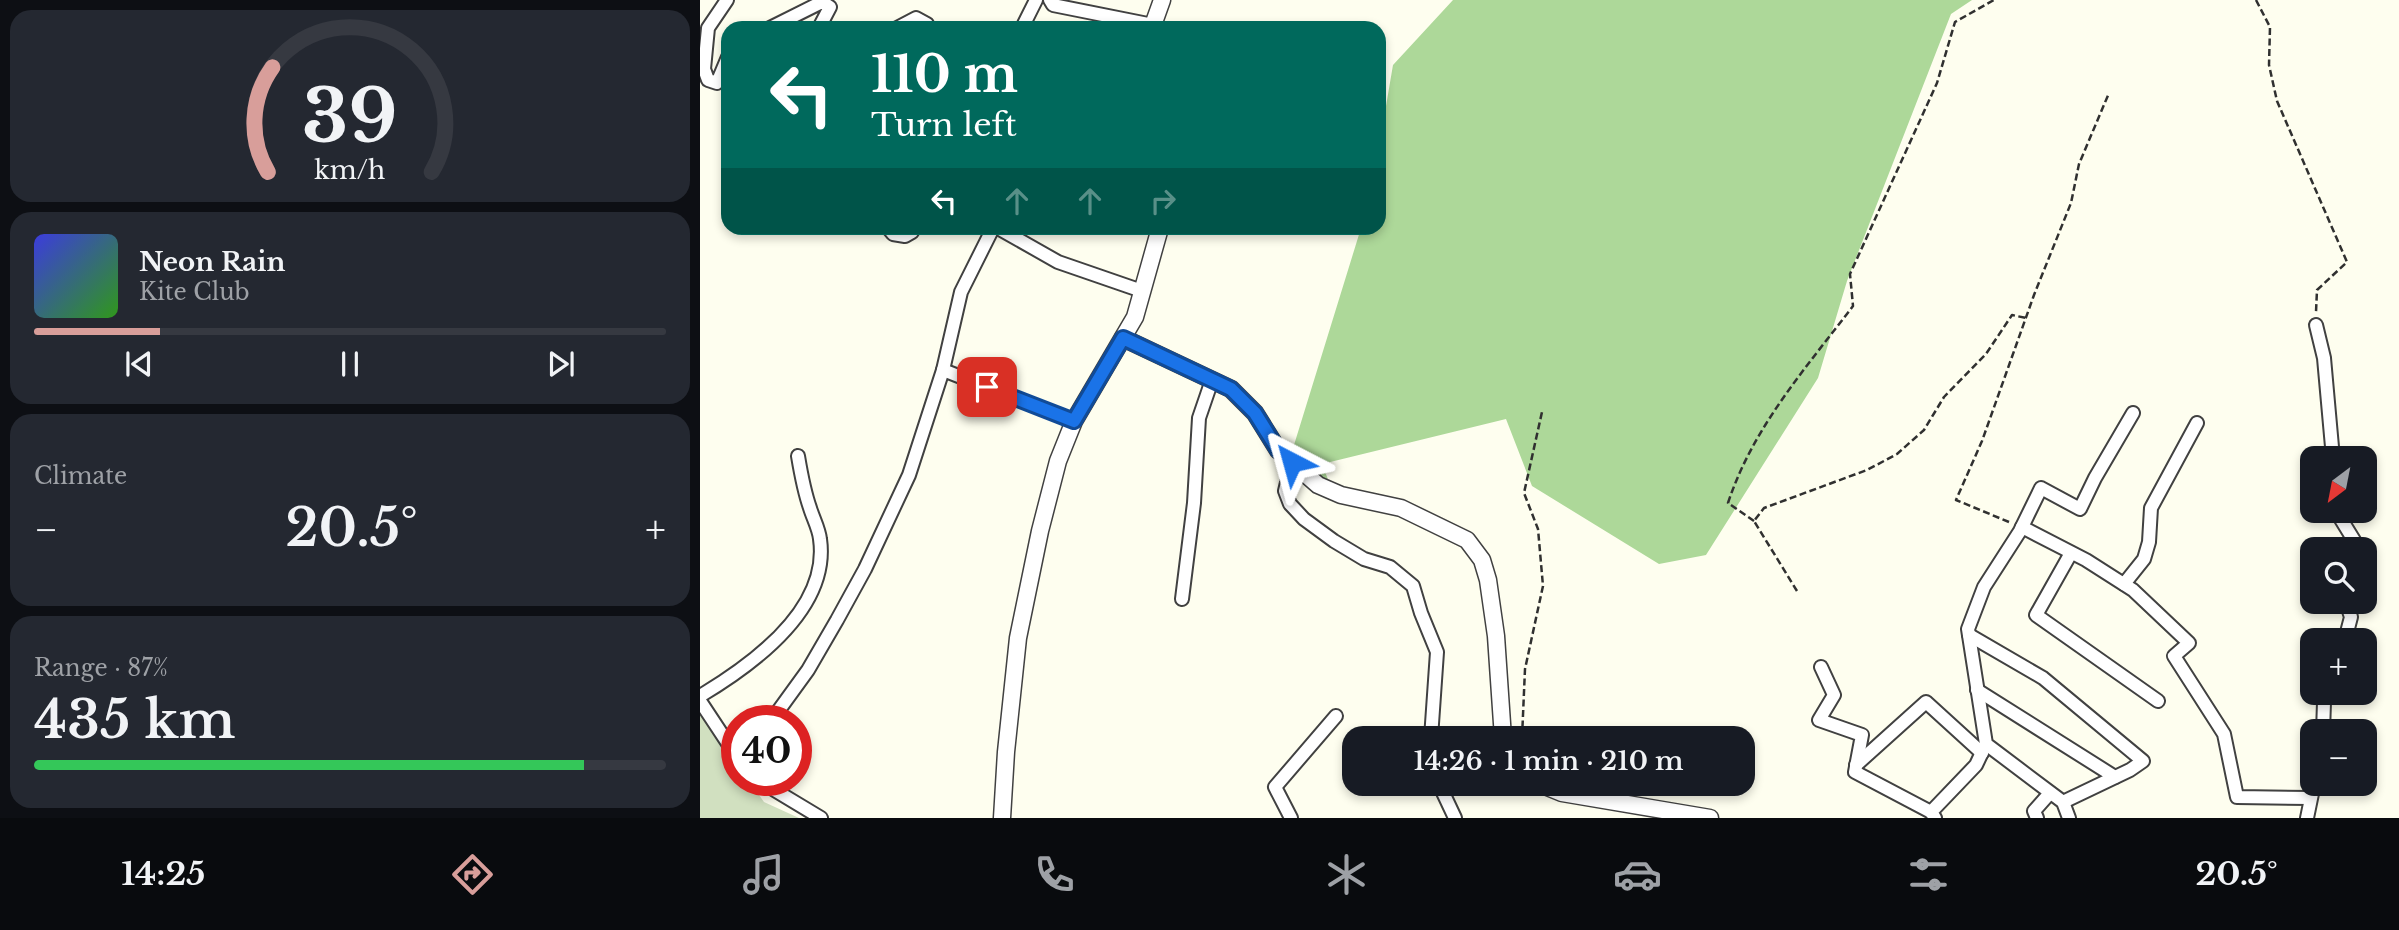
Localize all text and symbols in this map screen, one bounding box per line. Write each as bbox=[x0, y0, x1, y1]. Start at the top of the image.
text: 110 m bbox=[871, 44, 1018, 105]
icon: left bbox=[756, 49, 847, 140]
text: 39 bbox=[302, 71, 398, 162]
text: Turn left bbox=[871, 105, 1017, 145]
text: km/h bbox=[315, 155, 385, 186]
icon: left bbox=[925, 182, 963, 220]
icon: ahead bbox=[998, 182, 1036, 220]
icon: ahead bbox=[1071, 182, 1109, 220]
icon: right bbox=[1144, 182, 1182, 220]
text: Neon Rain bbox=[139, 246, 285, 278]
text: Kite Club bbox=[139, 278, 250, 306]
icon: previous bbox=[120, 345, 158, 383]
icon: pause bbox=[331, 345, 369, 383]
icon: next bbox=[542, 345, 580, 383]
pin bbox=[957, 357, 1017, 417]
icon: arrive bbox=[968, 368, 1006, 406]
position arrow bbox=[1255, 425, 1329, 499]
north arrow bbox=[2300, 446, 2376, 523]
map controls bbox=[2300, 446, 2377, 796]
text: Climate bbox=[34, 462, 127, 490]
text: 20.5° bbox=[285, 496, 418, 560]
text: − bbox=[34, 506, 58, 553]
text: + bbox=[645, 506, 666, 553]
button: search bbox=[2300, 537, 2377, 614]
button: + bbox=[2300, 628, 2377, 705]
text: Range · 87% bbox=[34, 654, 168, 682]
text: 435 km bbox=[34, 688, 235, 752]
speed limit sign: 40 bbox=[721, 705, 812, 796]
button: − bbox=[2300, 719, 2377, 796]
text: 14:26 · 1 min · 210 m bbox=[1413, 745, 1684, 777]
icon: directions bbox=[448, 850, 497, 899]
icon: music bbox=[739, 850, 788, 899]
icon: phone bbox=[1030, 850, 1079, 899]
icon: climate bbox=[1322, 850, 1371, 899]
icon: car bbox=[1613, 850, 1662, 899]
icon: filters bbox=[1904, 850, 1953, 899]
text: 14:25 bbox=[121, 854, 205, 894]
text: 20.5° bbox=[2195, 854, 2278, 894]

